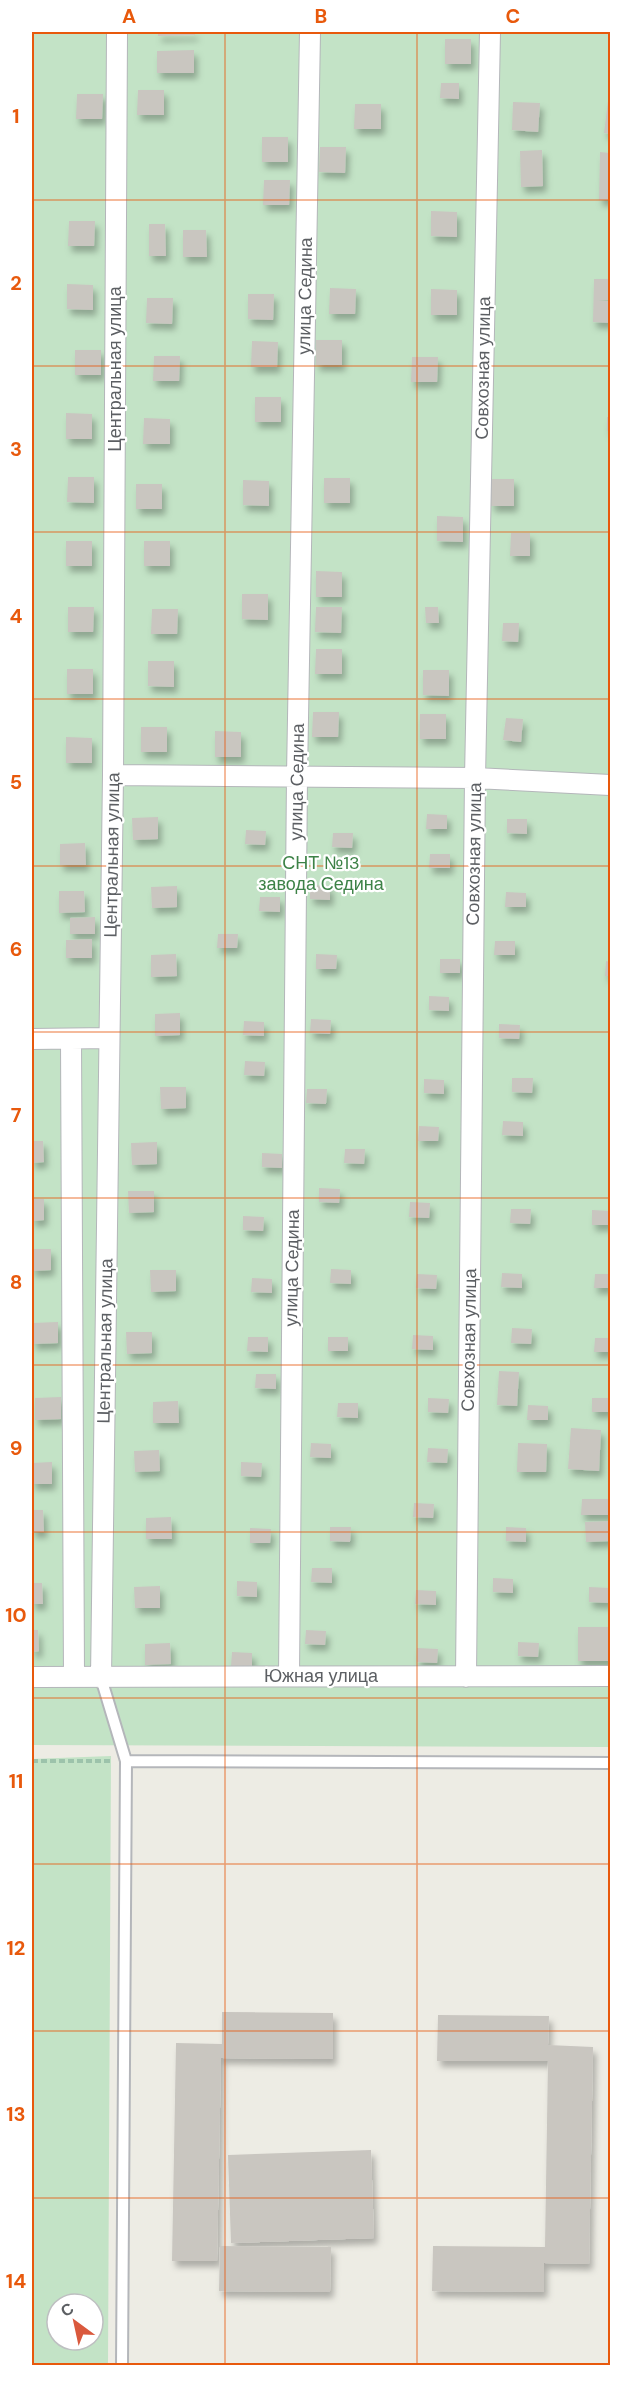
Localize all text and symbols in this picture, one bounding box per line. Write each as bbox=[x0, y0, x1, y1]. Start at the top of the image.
text: A bbox=[122, 3, 136, 29]
text: B bbox=[315, 3, 327, 29]
text: C bbox=[506, 3, 520, 29]
text: 1 bbox=[12, 103, 20, 129]
street label: улица Седина bbox=[292, 236, 318, 355]
text: 2 bbox=[10, 270, 22, 296]
street label: Центральная улица bbox=[103, 285, 127, 452]
street label: Совхозная улица bbox=[470, 295, 496, 440]
text: 3 bbox=[10, 436, 22, 462]
text: 4 bbox=[10, 603, 23, 629]
street label: улица Седина bbox=[284, 722, 310, 841]
text: 5 bbox=[10, 769, 22, 795]
street label: Центральная улица bbox=[99, 771, 125, 938]
street label: Совхозная улица bbox=[461, 781, 487, 926]
park label: СНТ №13 завода Седина bbox=[258, 851, 385, 896]
text: 6 bbox=[10, 936, 22, 962]
text: 7 bbox=[11, 1102, 22, 1128]
street label: улица Седина bbox=[279, 1208, 305, 1327]
street label: Центральная улица bbox=[92, 1257, 118, 1424]
street label: Совхозная улица bbox=[456, 1267, 482, 1412]
text: 8 bbox=[10, 1269, 22, 1295]
text: 9 bbox=[10, 1435, 22, 1461]
text: 10 bbox=[5, 1602, 27, 1628]
street label: Южная улица bbox=[264, 1664, 379, 1688]
text: 11 bbox=[9, 1768, 23, 1794]
text: 12 bbox=[7, 1935, 25, 1961]
text: 13 bbox=[6, 2101, 26, 2127]
text: 14 bbox=[6, 2268, 26, 2294]
north arrow bbox=[45, 2292, 105, 2352]
text: С bbox=[57, 2298, 78, 2322]

